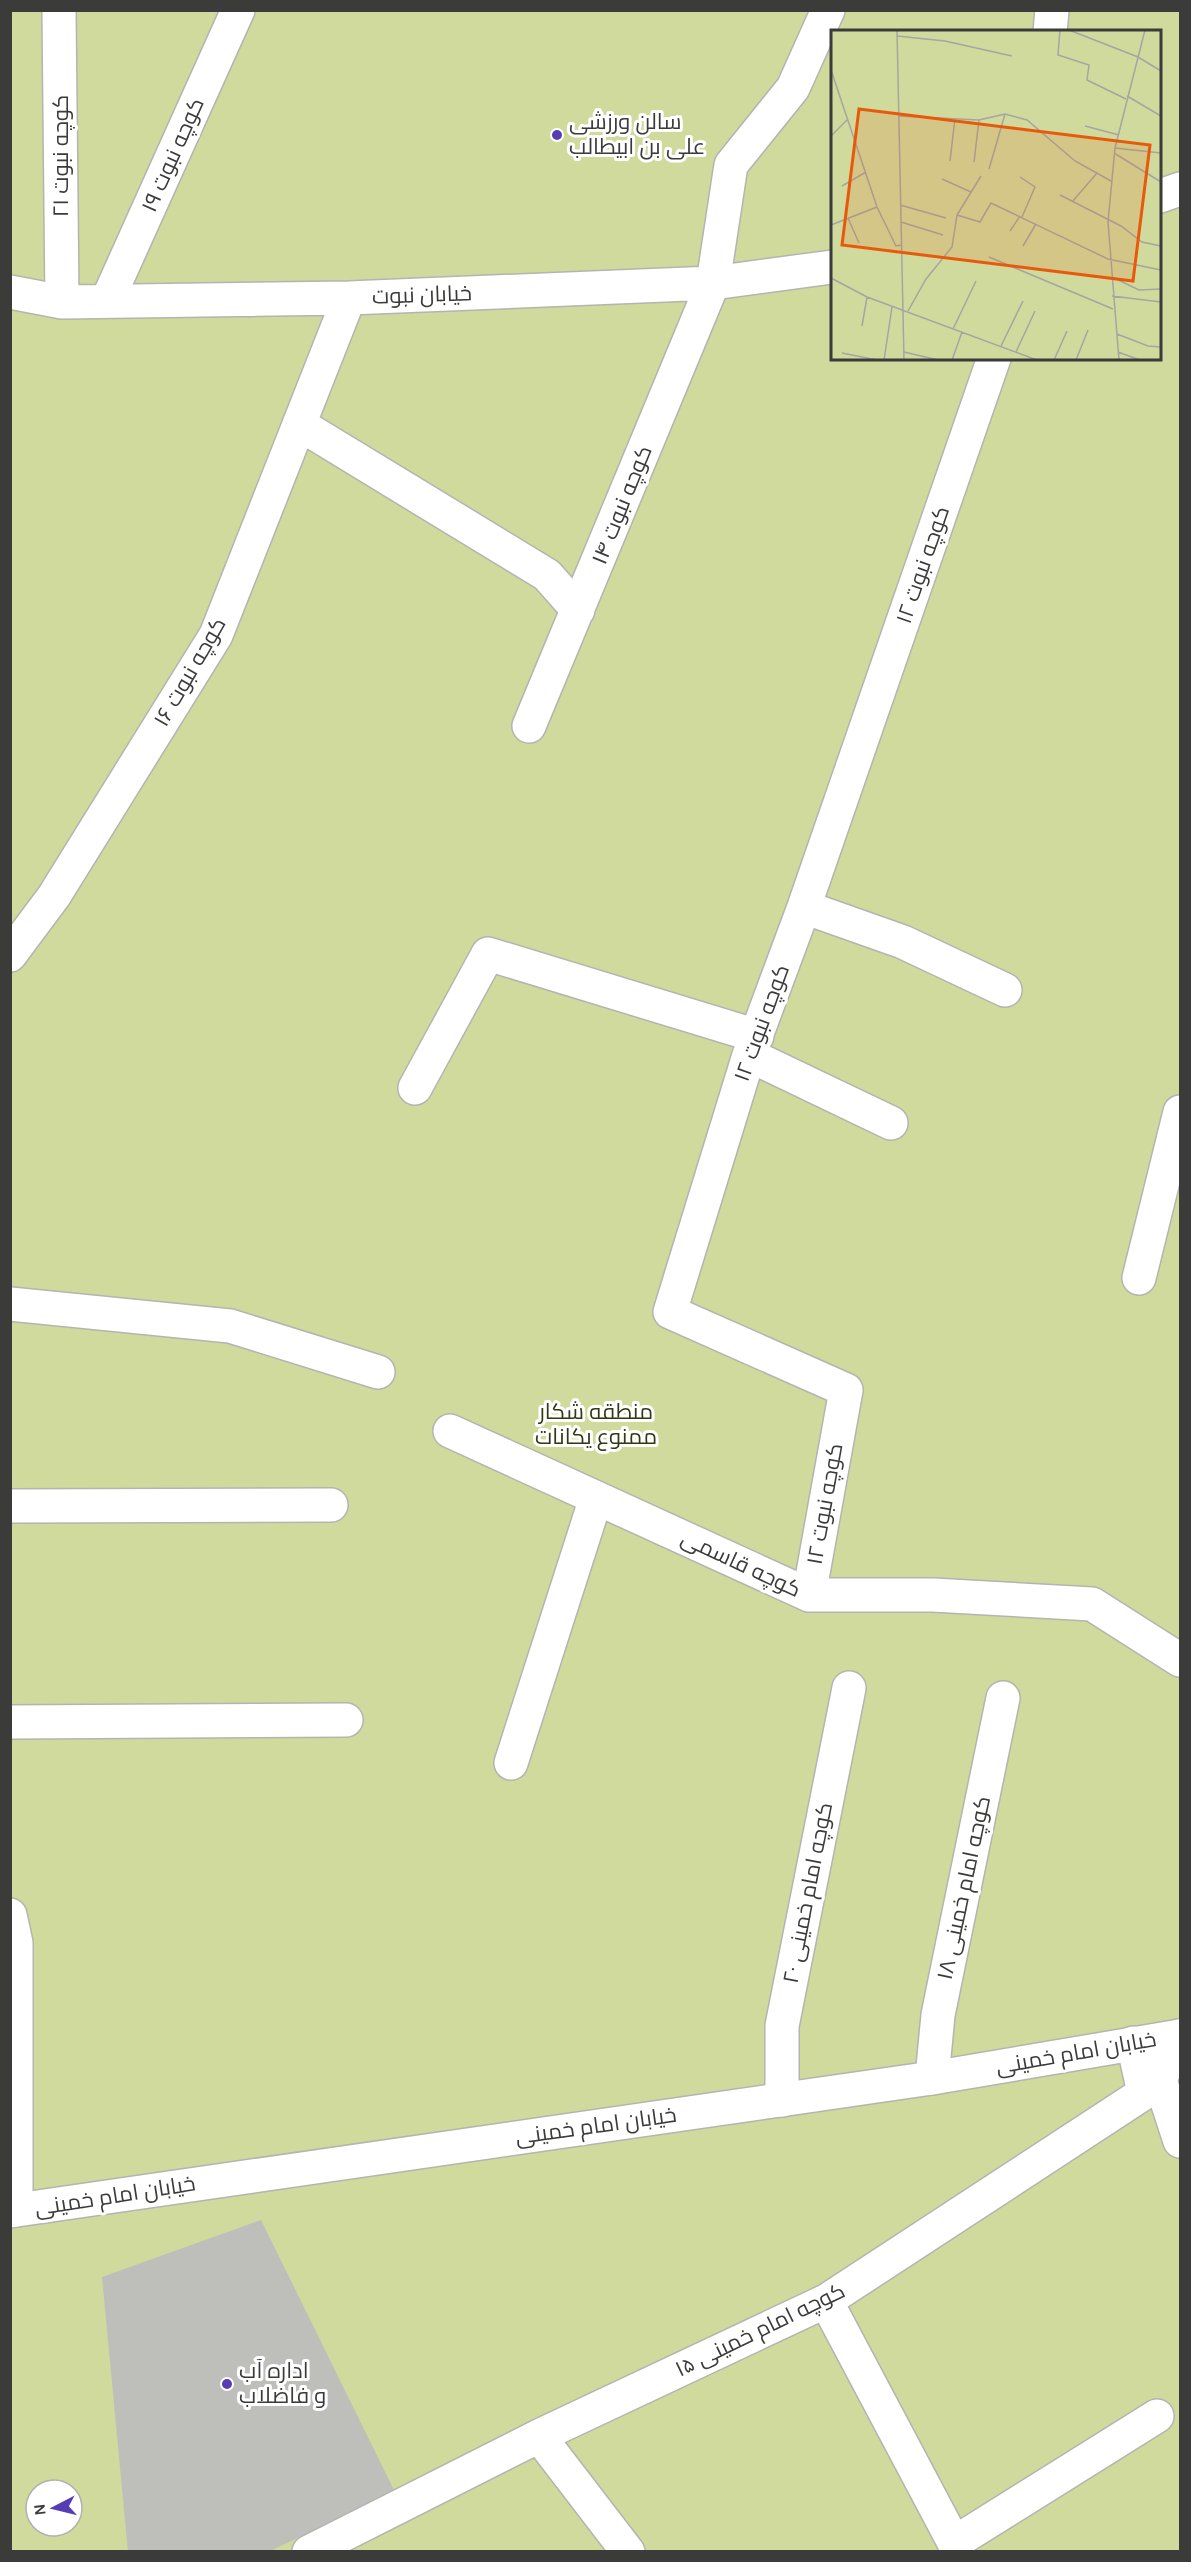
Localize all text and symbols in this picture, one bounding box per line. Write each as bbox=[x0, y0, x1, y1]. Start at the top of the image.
inset map bbox=[831, 30, 1161, 360]
street label: کوچه نبوت ۱۹ bbox=[136, 94, 211, 217]
street label: کوچه نبوت ۲۱ bbox=[48, 95, 75, 217]
place label: سالن ورزشی علی بن ابیطالب bbox=[569, 109, 705, 160]
marker: سالن ورزشی علی بن ابیطالب bbox=[550, 128, 564, 142]
street label: خیابان نبوت bbox=[372, 280, 472, 310]
street label: کوچه نبوت ۱۴ bbox=[586, 442, 659, 569]
street label: کوچه نبوت ۱۲ bbox=[891, 503, 956, 628]
street label: کوچه نبوت ۱۶ bbox=[148, 613, 233, 732]
street label: کوچه نبوت ۱۲ bbox=[729, 961, 796, 1085]
park label: منطقه شکار ممنوع یکانات bbox=[535, 1399, 657, 1451]
street label: کوچه نبوت ۱۲ bbox=[802, 1441, 849, 1567]
street label: کوچه قاسمی bbox=[677, 1525, 805, 1604]
street label: کوچه امام خمینی ۱۸ bbox=[932, 1794, 998, 1983]
street label: کوچه امام خمینی ۲۰ bbox=[778, 1800, 840, 1986]
street label: خیابان امام خمینی bbox=[994, 2026, 1159, 2082]
street label: خیابان امام خمینی bbox=[514, 2102, 678, 2152]
street label: خیابان امام خمینی bbox=[33, 2170, 198, 2224]
street label: کوچه امام خمینی ۱۵ bbox=[671, 2278, 850, 2384]
place label: اداره آب و فاضلاب bbox=[239, 2358, 326, 2409]
marker: اداره آب و فاضلاب bbox=[220, 2377, 234, 2391]
north arrow bbox=[24, 2478, 84, 2538]
text: N bbox=[29, 2503, 50, 2517]

